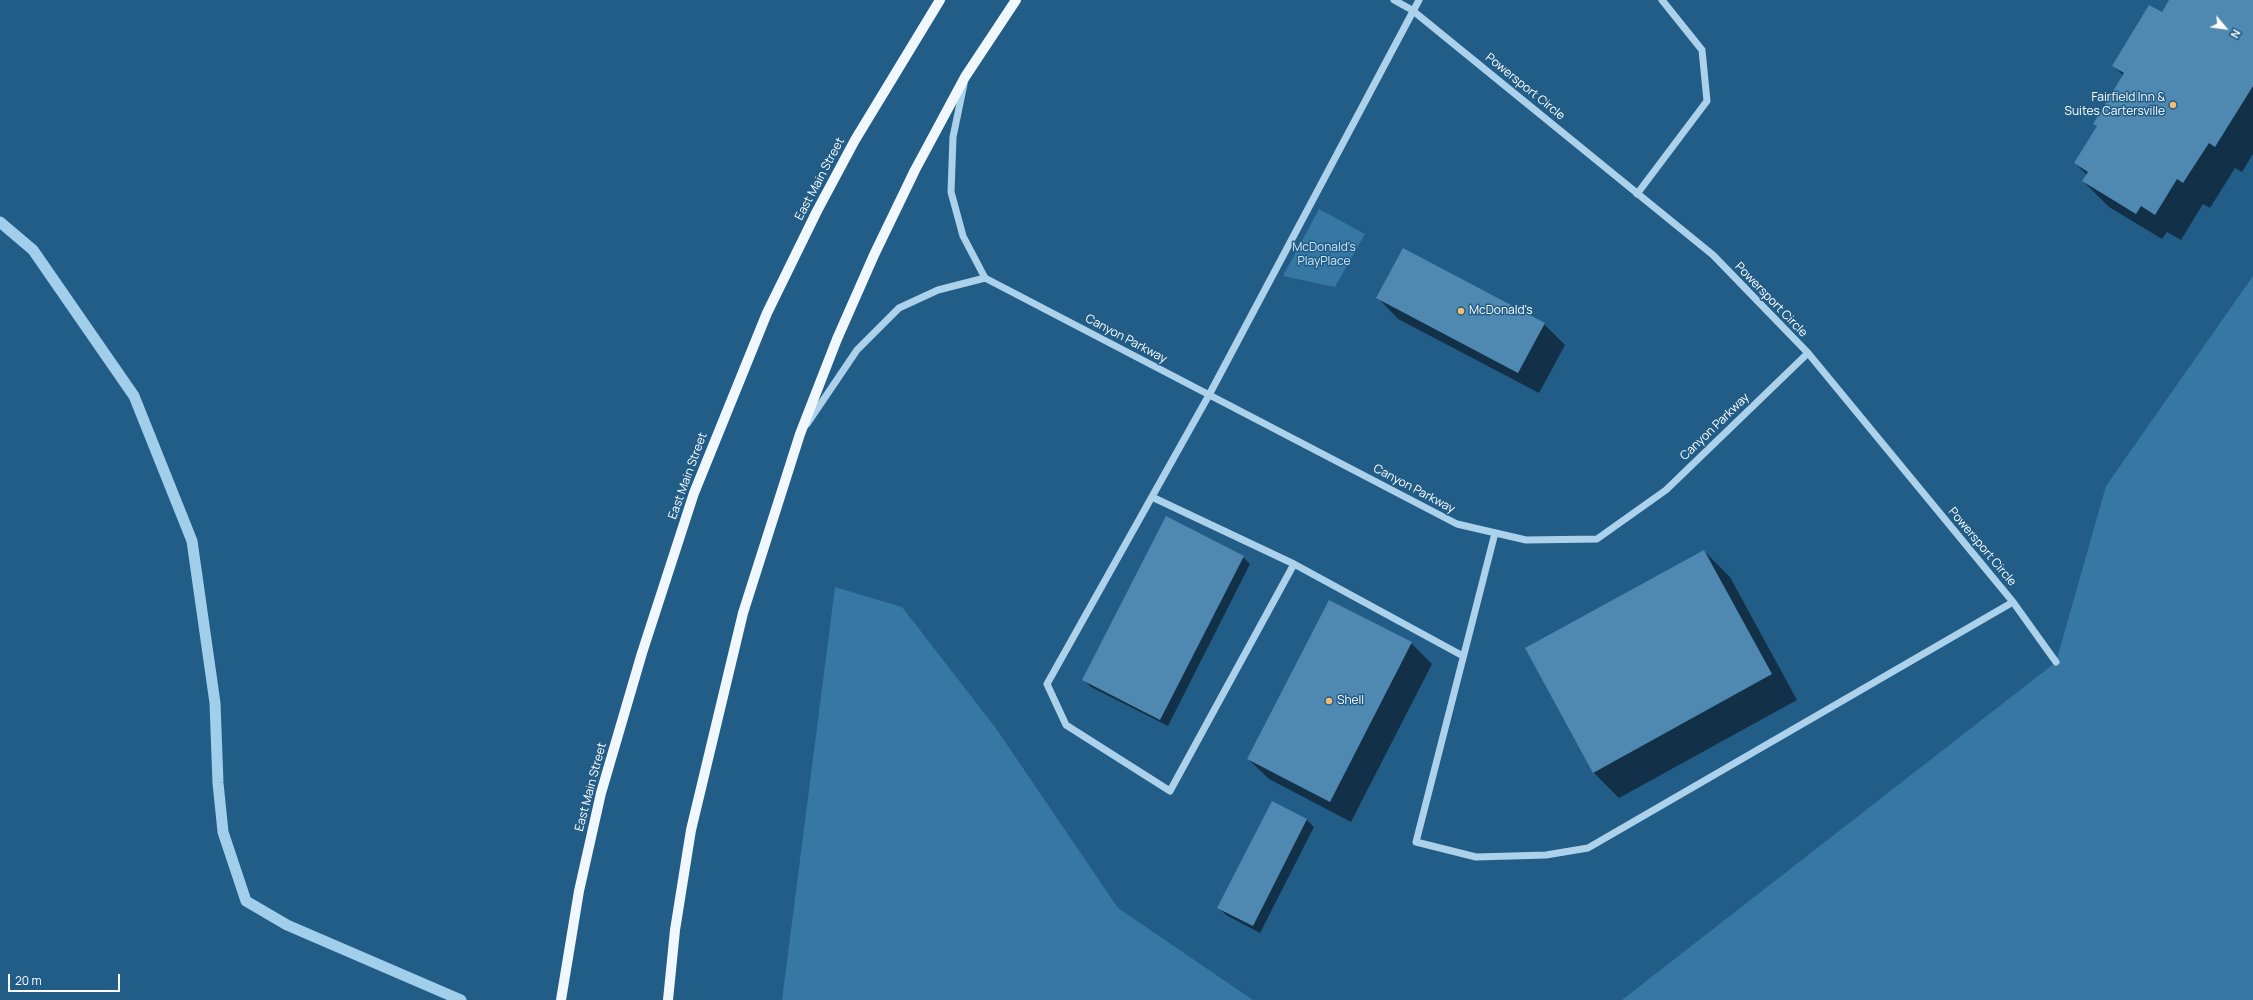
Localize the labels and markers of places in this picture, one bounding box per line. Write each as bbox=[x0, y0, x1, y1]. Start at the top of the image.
place label: Fairfield Inn & Suites Cartersville bbox=[2065, 91, 2165, 119]
marker: Fairfield Inn & Suites Cartersville bbox=[2168, 100, 2178, 110]
place label: McDonald's bbox=[1469, 304, 1532, 318]
marker: McDonald's bbox=[1456, 306, 1466, 316]
place label: Shell bbox=[1337, 694, 1364, 708]
marker: Shell bbox=[1324, 696, 1334, 706]

